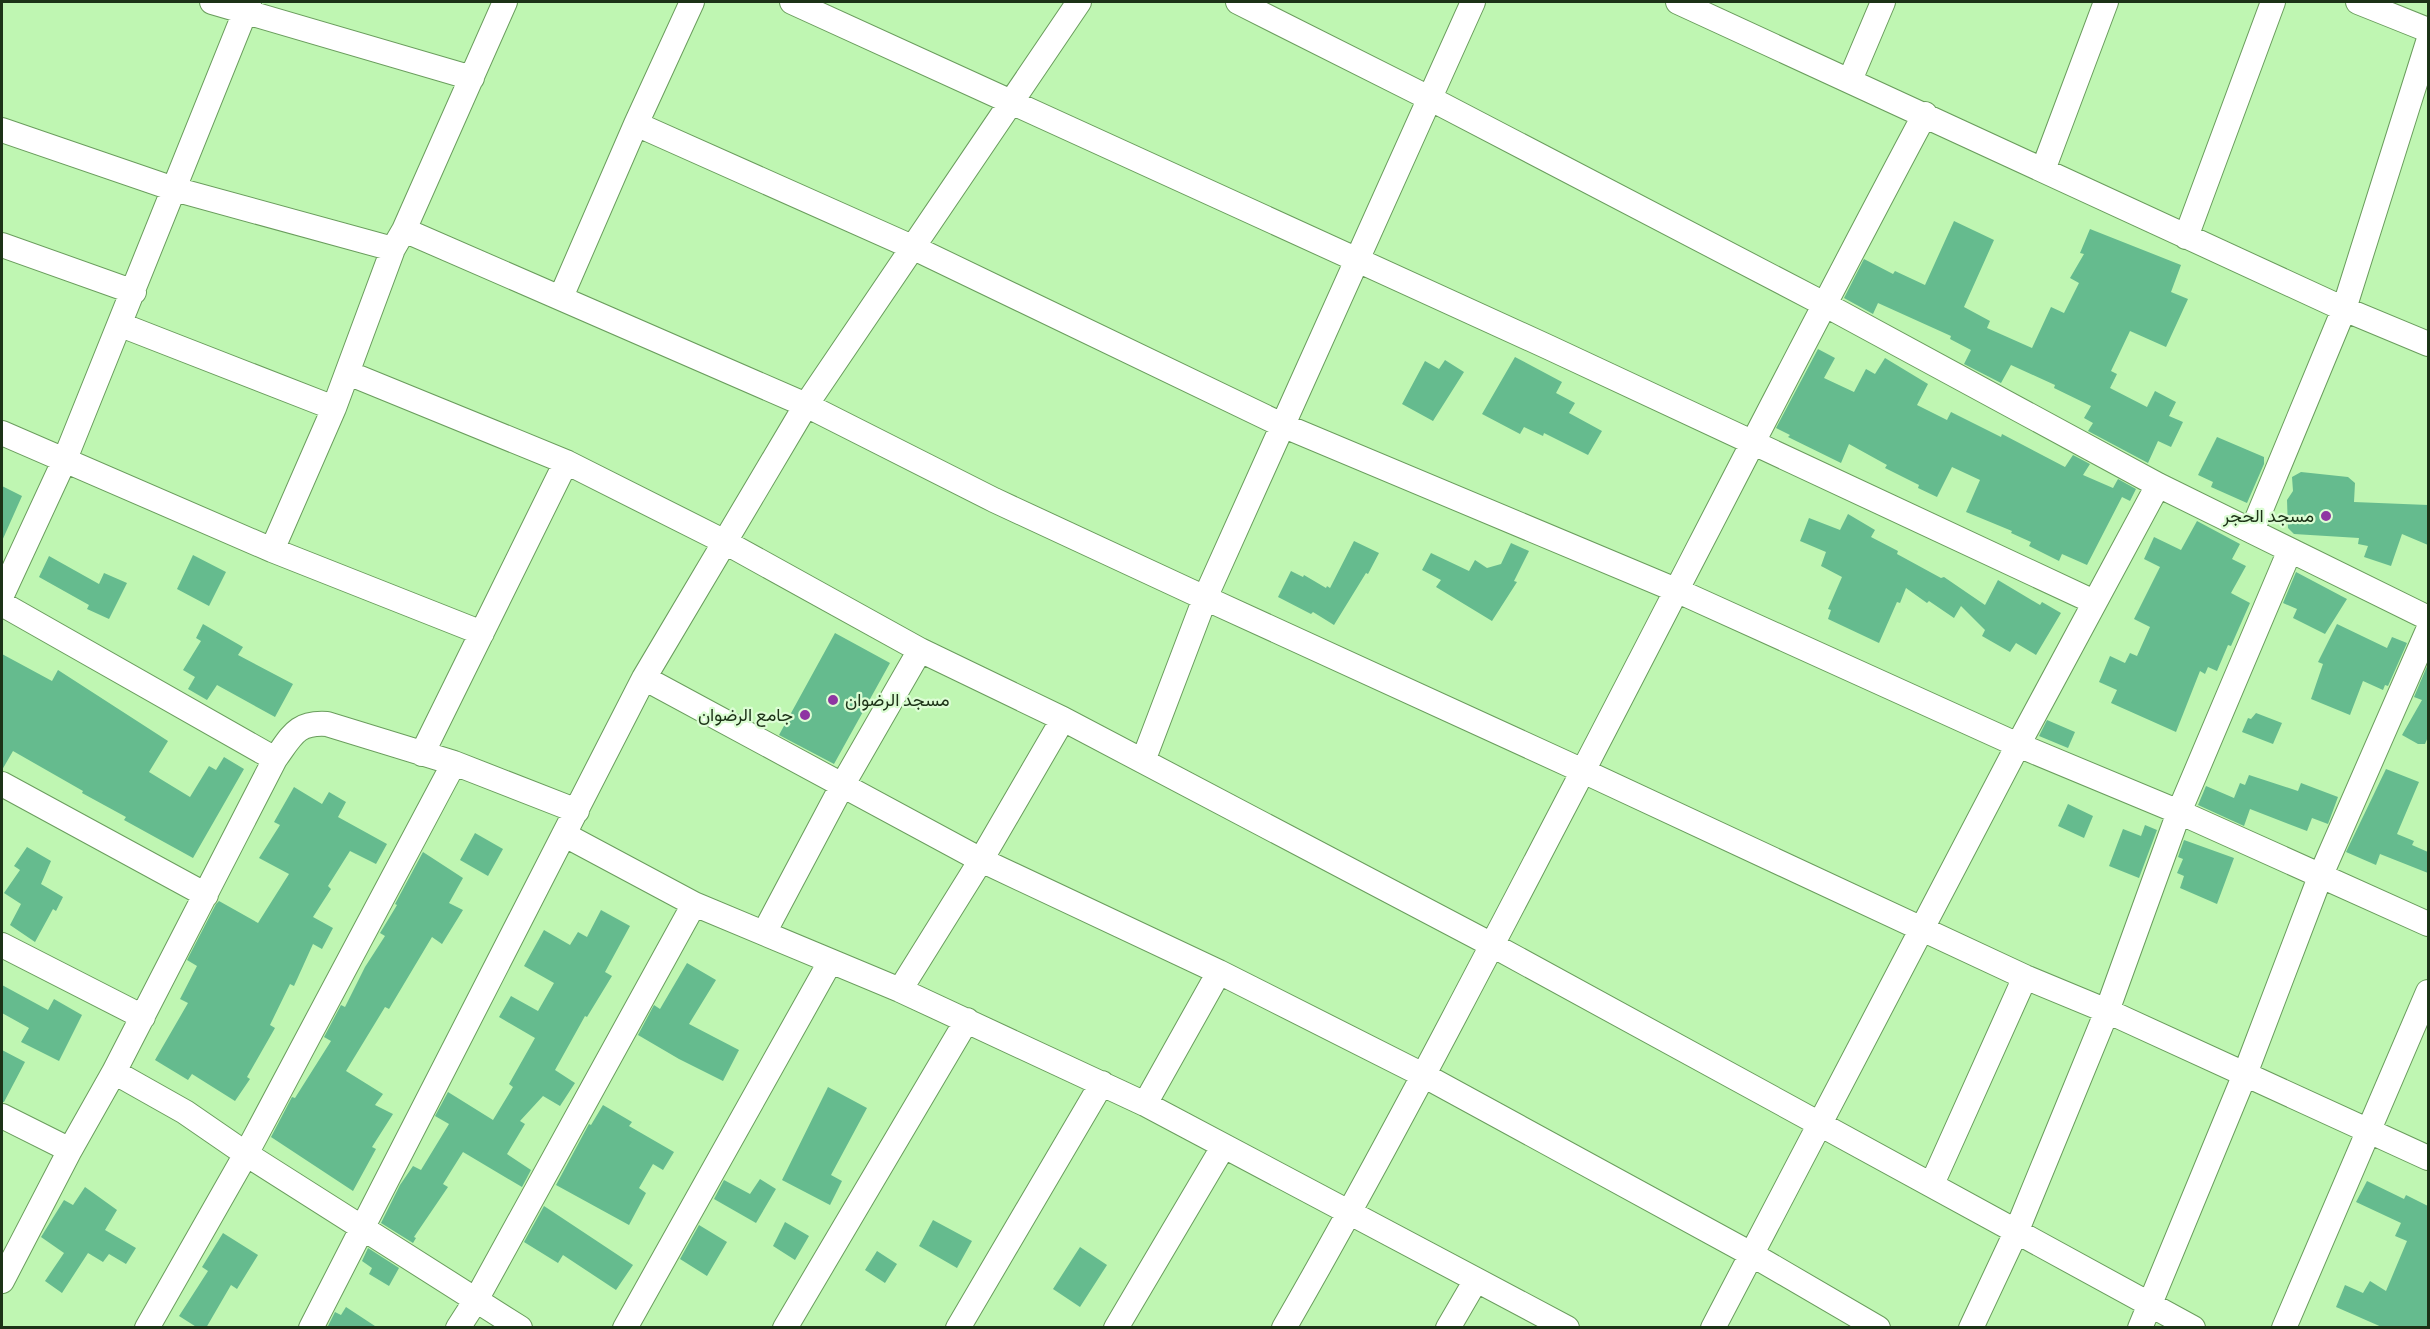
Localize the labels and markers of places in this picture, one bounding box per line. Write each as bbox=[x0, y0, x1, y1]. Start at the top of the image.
place label: مسجد الحجر bbox=[2222, 504, 2314, 527]
marker: مسجد الحجر bbox=[2319, 509, 2333, 523]
place label: مسجد الرضوان bbox=[845, 688, 950, 711]
marker: مسجد الرضوان bbox=[826, 693, 840, 707]
place label: جامع الرضوان bbox=[698, 703, 793, 727]
marker: جامع الرضوان bbox=[798, 708, 812, 722]

